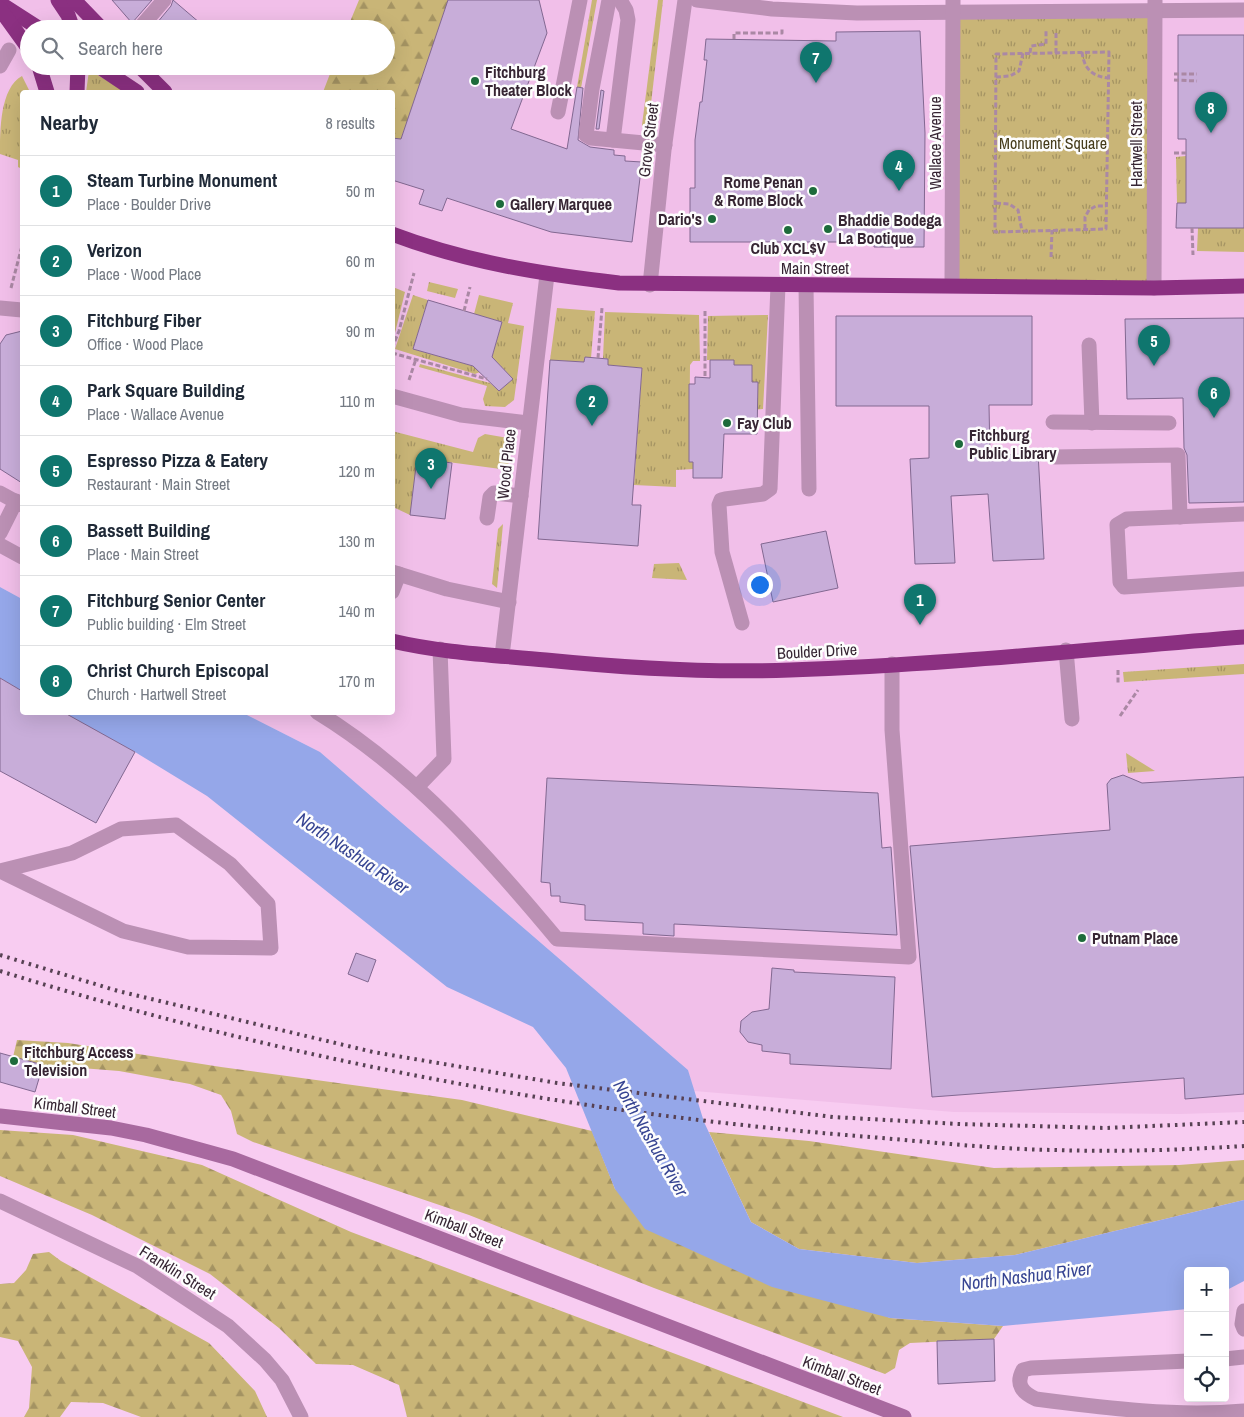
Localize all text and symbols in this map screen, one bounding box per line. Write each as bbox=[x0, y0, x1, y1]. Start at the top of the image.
search box bbox=[20, 20, 395, 75]
icon: search bbox=[38, 34, 66, 62]
text: Search here bbox=[78, 35, 163, 61]
pin: 7 bbox=[800, 42, 832, 83]
place label: Fitchburg Theater Block bbox=[485, 61, 572, 101]
marker: Fitchburg Theater Block bbox=[469, 75, 481, 87]
pin: 8 bbox=[1195, 92, 1227, 133]
street label: Wallace Avenue bbox=[924, 96, 946, 190]
street label: Grove Street bbox=[633, 101, 663, 178]
street label: Hartwell Street bbox=[1125, 101, 1147, 187]
text: Nearby bbox=[40, 108, 98, 137]
text: 8 results bbox=[325, 112, 375, 134]
park label: Monument Square bbox=[999, 132, 1107, 154]
pin: 4 bbox=[883, 150, 915, 191]
text: Steam Turbine Monument bbox=[87, 167, 277, 193]
place label: Rome Penan & Rome Block bbox=[714, 171, 804, 211]
text: 1 bbox=[52, 180, 60, 202]
text: 50 m bbox=[346, 180, 375, 202]
marker: Rome Penan & Rome Block bbox=[807, 185, 819, 197]
text: Place · Boulder Drive bbox=[87, 193, 211, 215]
place label: Gallery Marquee bbox=[510, 193, 612, 215]
marker: Gallery Marquee bbox=[494, 198, 506, 210]
place label: Dario's bbox=[658, 208, 702, 230]
place label: Bhaddie Bodega La Bootique bbox=[838, 209, 942, 249]
marker: Dario's bbox=[706, 213, 718, 225]
marker: Bhaddie Bodega La Bootique bbox=[822, 223, 834, 235]
marker: Club XCL$V bbox=[782, 224, 794, 236]
text: Verizon bbox=[87, 237, 142, 263]
place label: Club XCL$V bbox=[750, 237, 826, 259]
text: 2 bbox=[52, 250, 60, 272]
text: 60 m bbox=[346, 250, 375, 272]
street label: Main Street bbox=[781, 257, 849, 279]
text: Place · Wood Place bbox=[87, 263, 201, 285]
text: Fitchburg Fiber bbox=[87, 307, 201, 333]
text: 3 bbox=[52, 320, 60, 342]
text: 90 m bbox=[346, 320, 375, 342]
pin: 5 bbox=[1138, 325, 1170, 366]
text: Office · Wood Place bbox=[87, 333, 203, 355]
text: Park Square Building bbox=[87, 377, 245, 403]
pin: 6 bbox=[1198, 377, 1230, 418]
pin: 2 bbox=[576, 385, 608, 426]
text: 4 bbox=[52, 390, 60, 412]
text: 110 m bbox=[339, 390, 375, 412]
text: Place · Wallace Avenue bbox=[87, 403, 224, 425]
place label: Fay Club bbox=[737, 412, 792, 434]
marker: Fay Club bbox=[721, 417, 733, 429]
place label: Fitchburg Public Library bbox=[969, 424, 1057, 464]
street label: Wood Place bbox=[491, 428, 521, 500]
marker: Fitchburg Public Library bbox=[953, 438, 965, 450]
text: Espresso Pizza & Eatery bbox=[87, 447, 268, 473]
pin: 3 bbox=[415, 448, 447, 489]
text: 5 bbox=[52, 460, 60, 482]
text: 120 m bbox=[339, 460, 375, 482]
text: Restaurant · Main Street bbox=[87, 473, 230, 495]
text: Bassett Building bbox=[87, 517, 210, 543]
text: 6 bbox=[52, 530, 60, 552]
text: 130 m bbox=[339, 530, 375, 552]
text: Place · Main Street bbox=[87, 543, 199, 565]
your location bbox=[747, 572, 773, 598]
pin: 1 bbox=[904, 584, 936, 625]
text: Fitchburg Senior Center bbox=[87, 587, 265, 613]
text: 7 bbox=[52, 600, 60, 622]
text: 140 m bbox=[339, 600, 375, 622]
text: Public building · Elm Street bbox=[87, 613, 246, 635]
street label: Boulder Drive bbox=[776, 638, 858, 664]
text: Christ Church Episcopal bbox=[87, 657, 269, 683]
text: 8 bbox=[52, 670, 60, 692]
text: 170 m bbox=[339, 670, 375, 692]
text: Church · Hartwell Street bbox=[87, 683, 226, 705]
water label: North Nashua River bbox=[292, 806, 415, 900]
place label: Putnam Place bbox=[1092, 927, 1178, 949]
marker: Putnam Place bbox=[1076, 932, 1088, 944]
place label: Fitchburg Access Television bbox=[24, 1041, 134, 1081]
marker: Fitchburg Access Television bbox=[8, 1055, 20, 1067]
water label: North Nashua River bbox=[608, 1075, 695, 1202]
street label: Kimball Street bbox=[33, 1091, 118, 1123]
street label: Kimball Street bbox=[422, 1203, 507, 1253]
street label: Franklin Street bbox=[136, 1240, 221, 1304]
water label: North Nashua River bbox=[960, 1256, 1093, 1296]
map controls bbox=[1184, 1267, 1229, 1402]
button: + bbox=[1184, 1267, 1229, 1312]
button: − bbox=[1184, 1312, 1229, 1357]
street label: Kimball Street bbox=[800, 1350, 885, 1400]
button: locate bbox=[1184, 1357, 1229, 1402]

